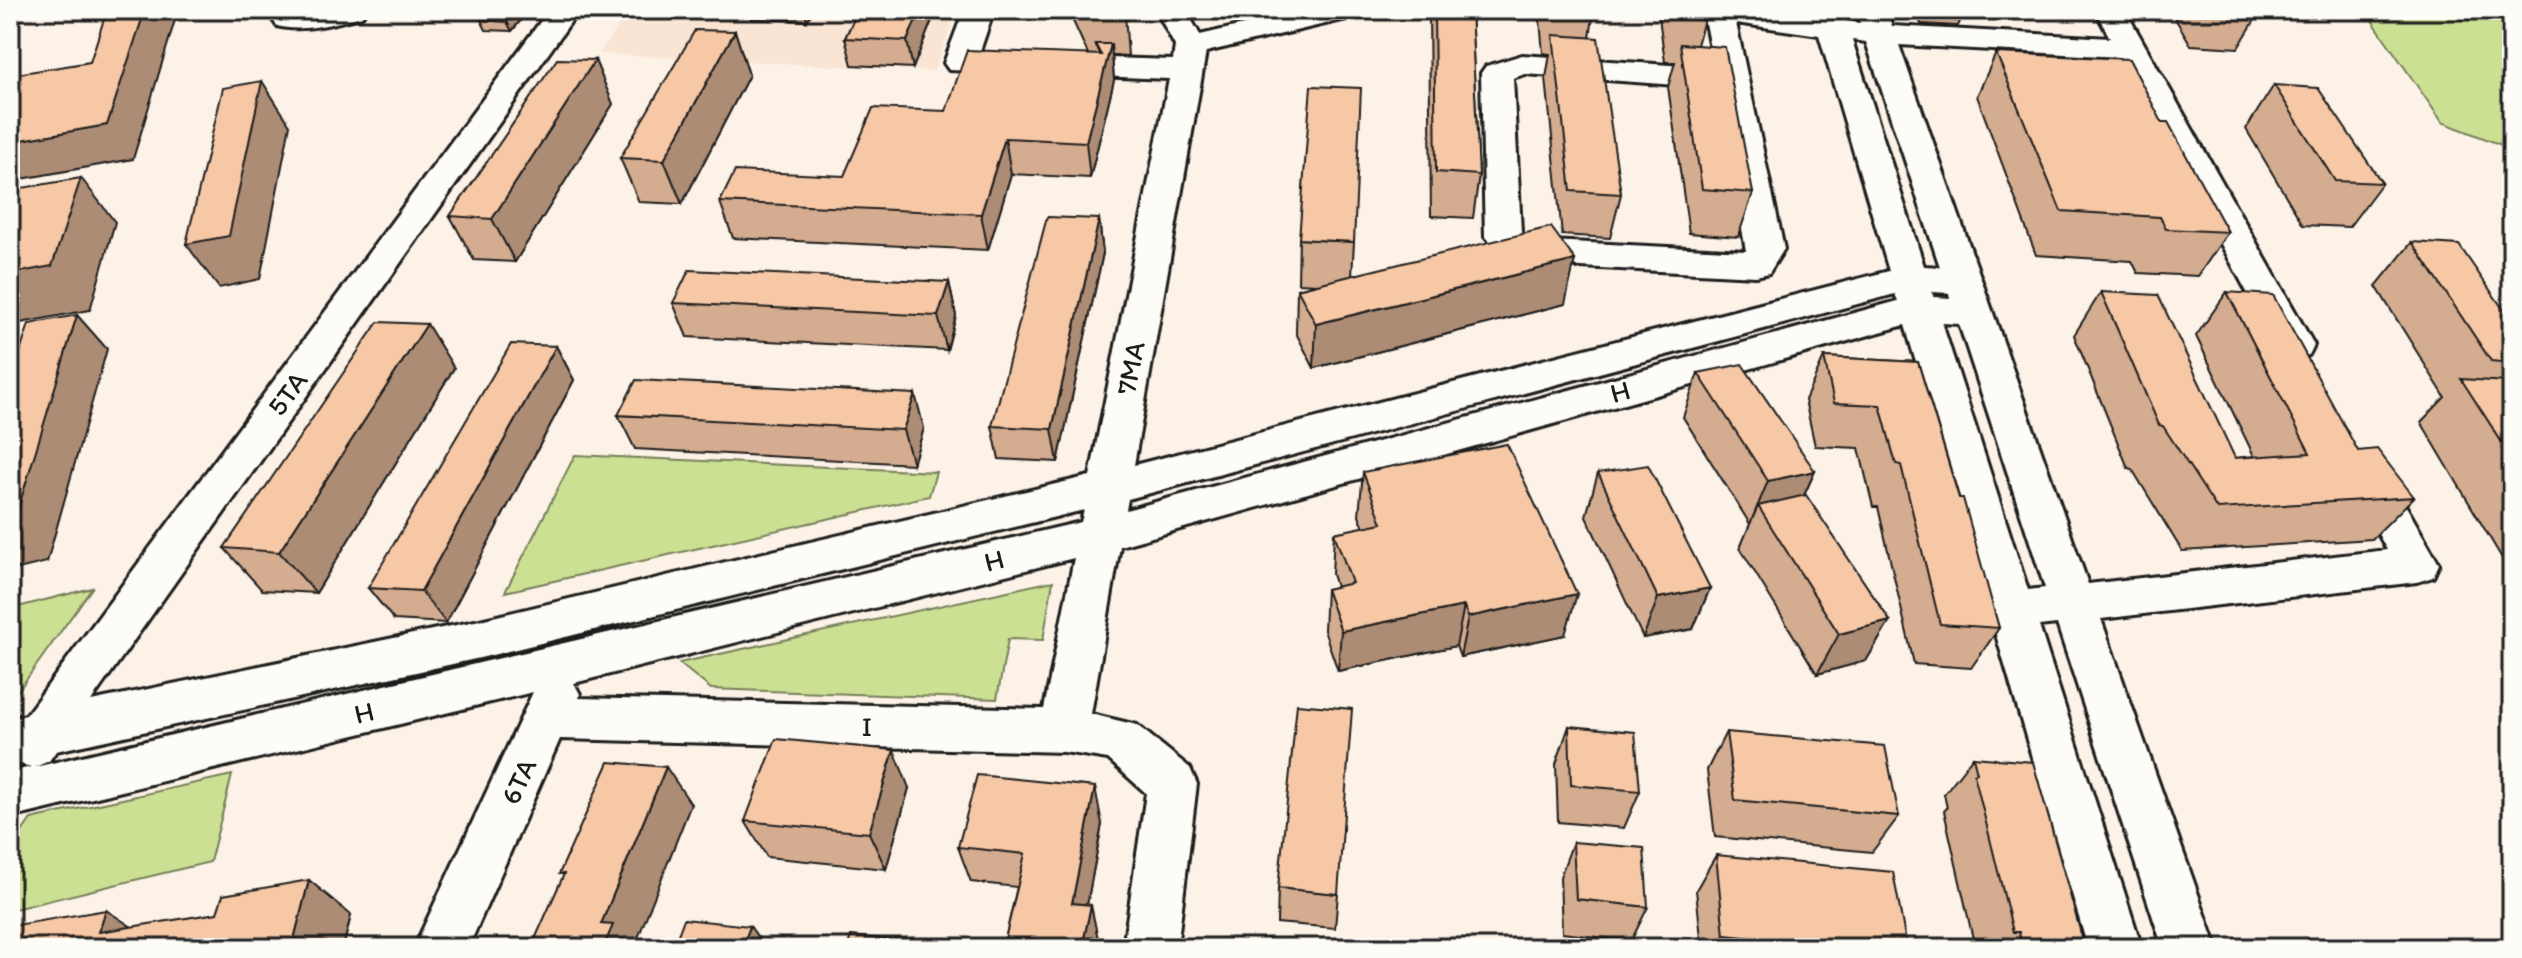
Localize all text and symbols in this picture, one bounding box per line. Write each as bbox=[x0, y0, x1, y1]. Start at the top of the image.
street label: 7MA bbox=[1108, 338, 1152, 398]
street label: 5TA bbox=[259, 364, 315, 422]
street label: H bbox=[1606, 372, 1634, 410]
street label: H bbox=[980, 541, 1008, 579]
street label: H bbox=[351, 693, 377, 731]
street label: I bbox=[861, 709, 873, 743]
street label: 6TA bbox=[493, 752, 543, 809]

